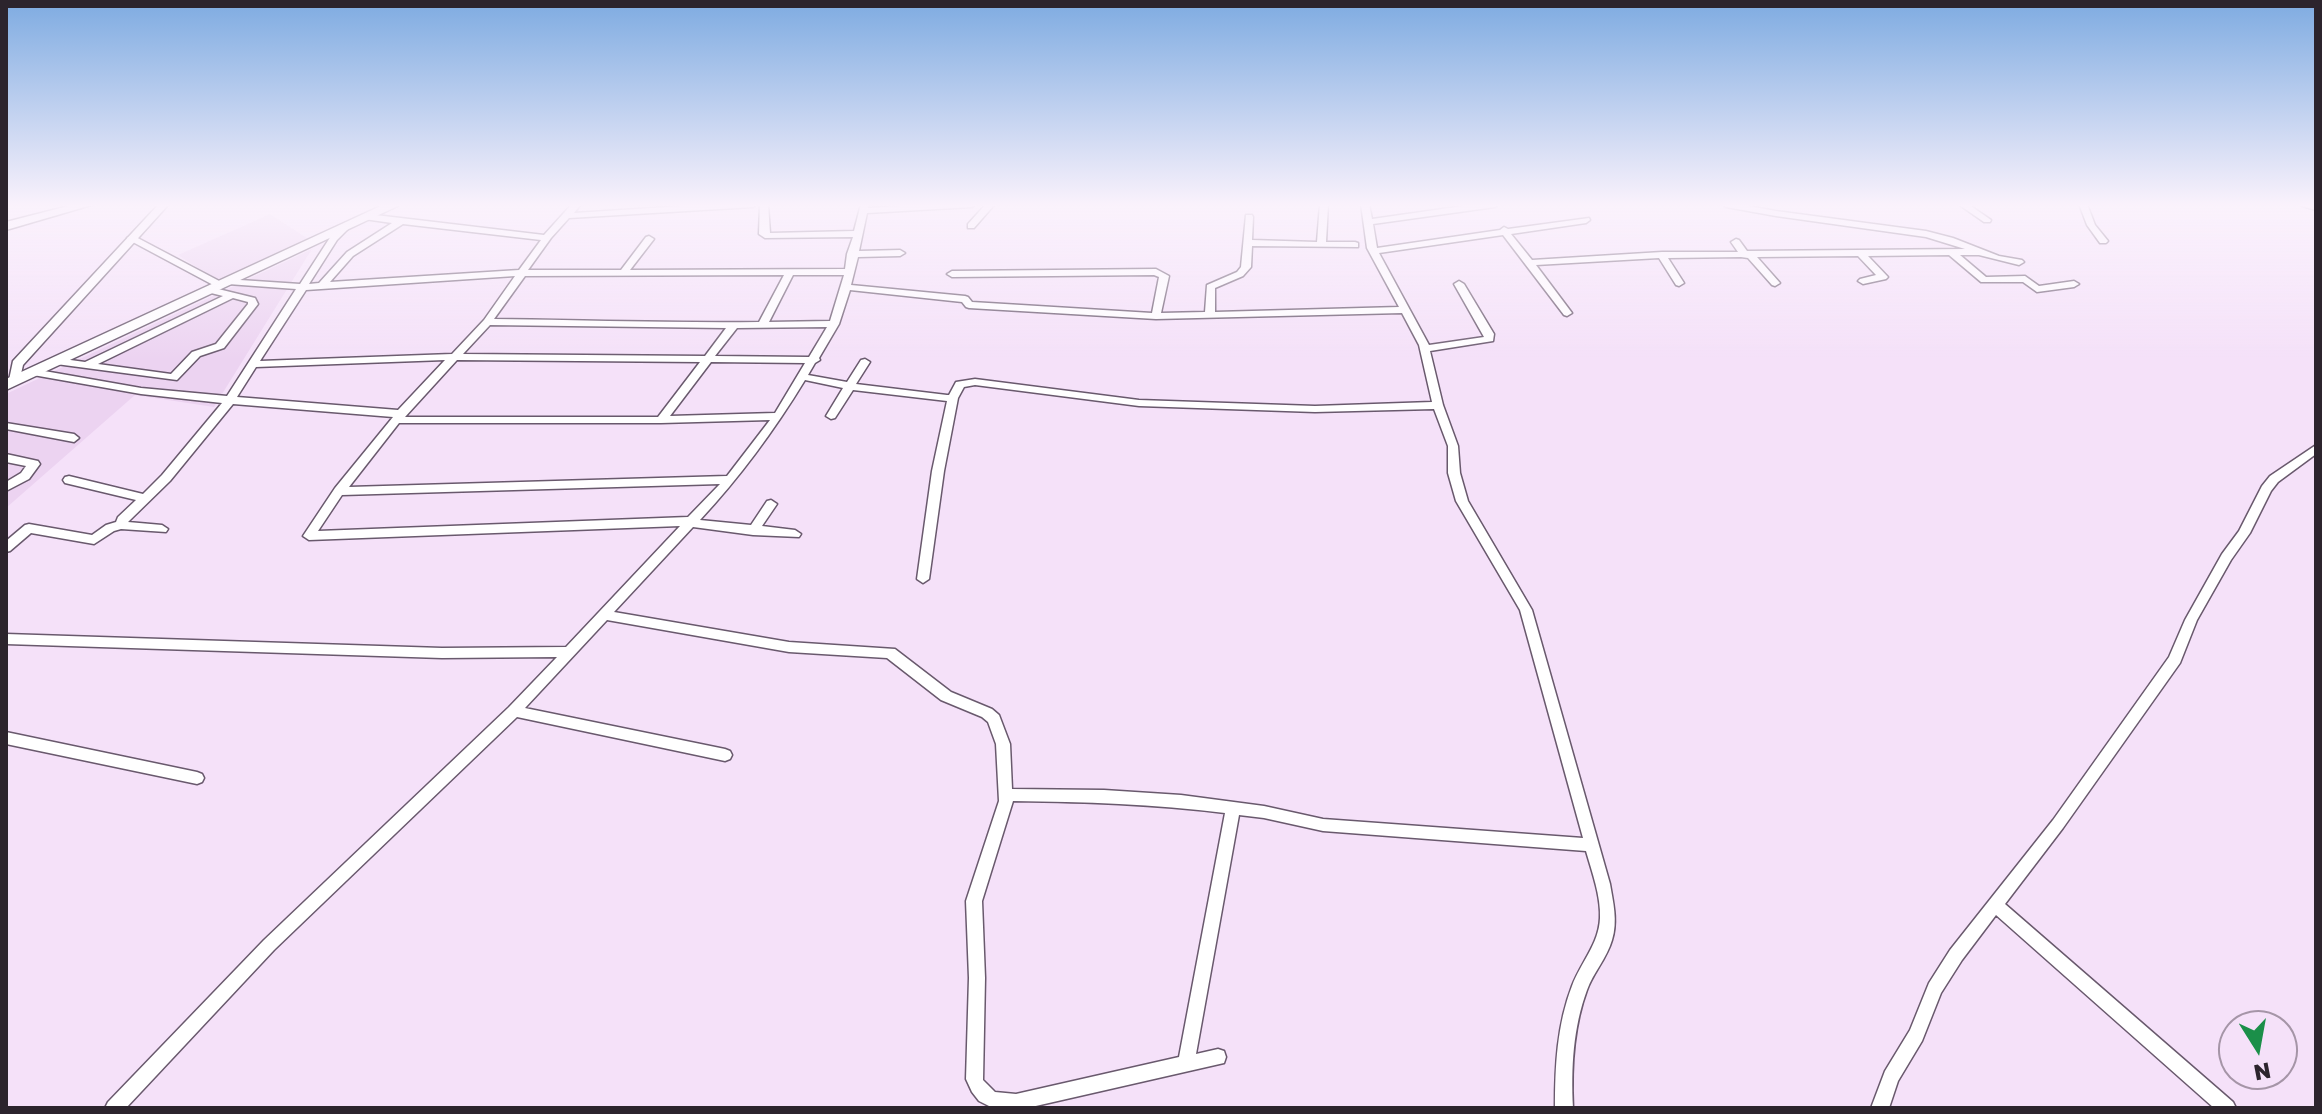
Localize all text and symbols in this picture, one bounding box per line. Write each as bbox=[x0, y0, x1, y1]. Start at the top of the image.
north arrow bbox=[2218, 1010, 2298, 1090]
text: N bbox=[2252, 1057, 2273, 1087]

